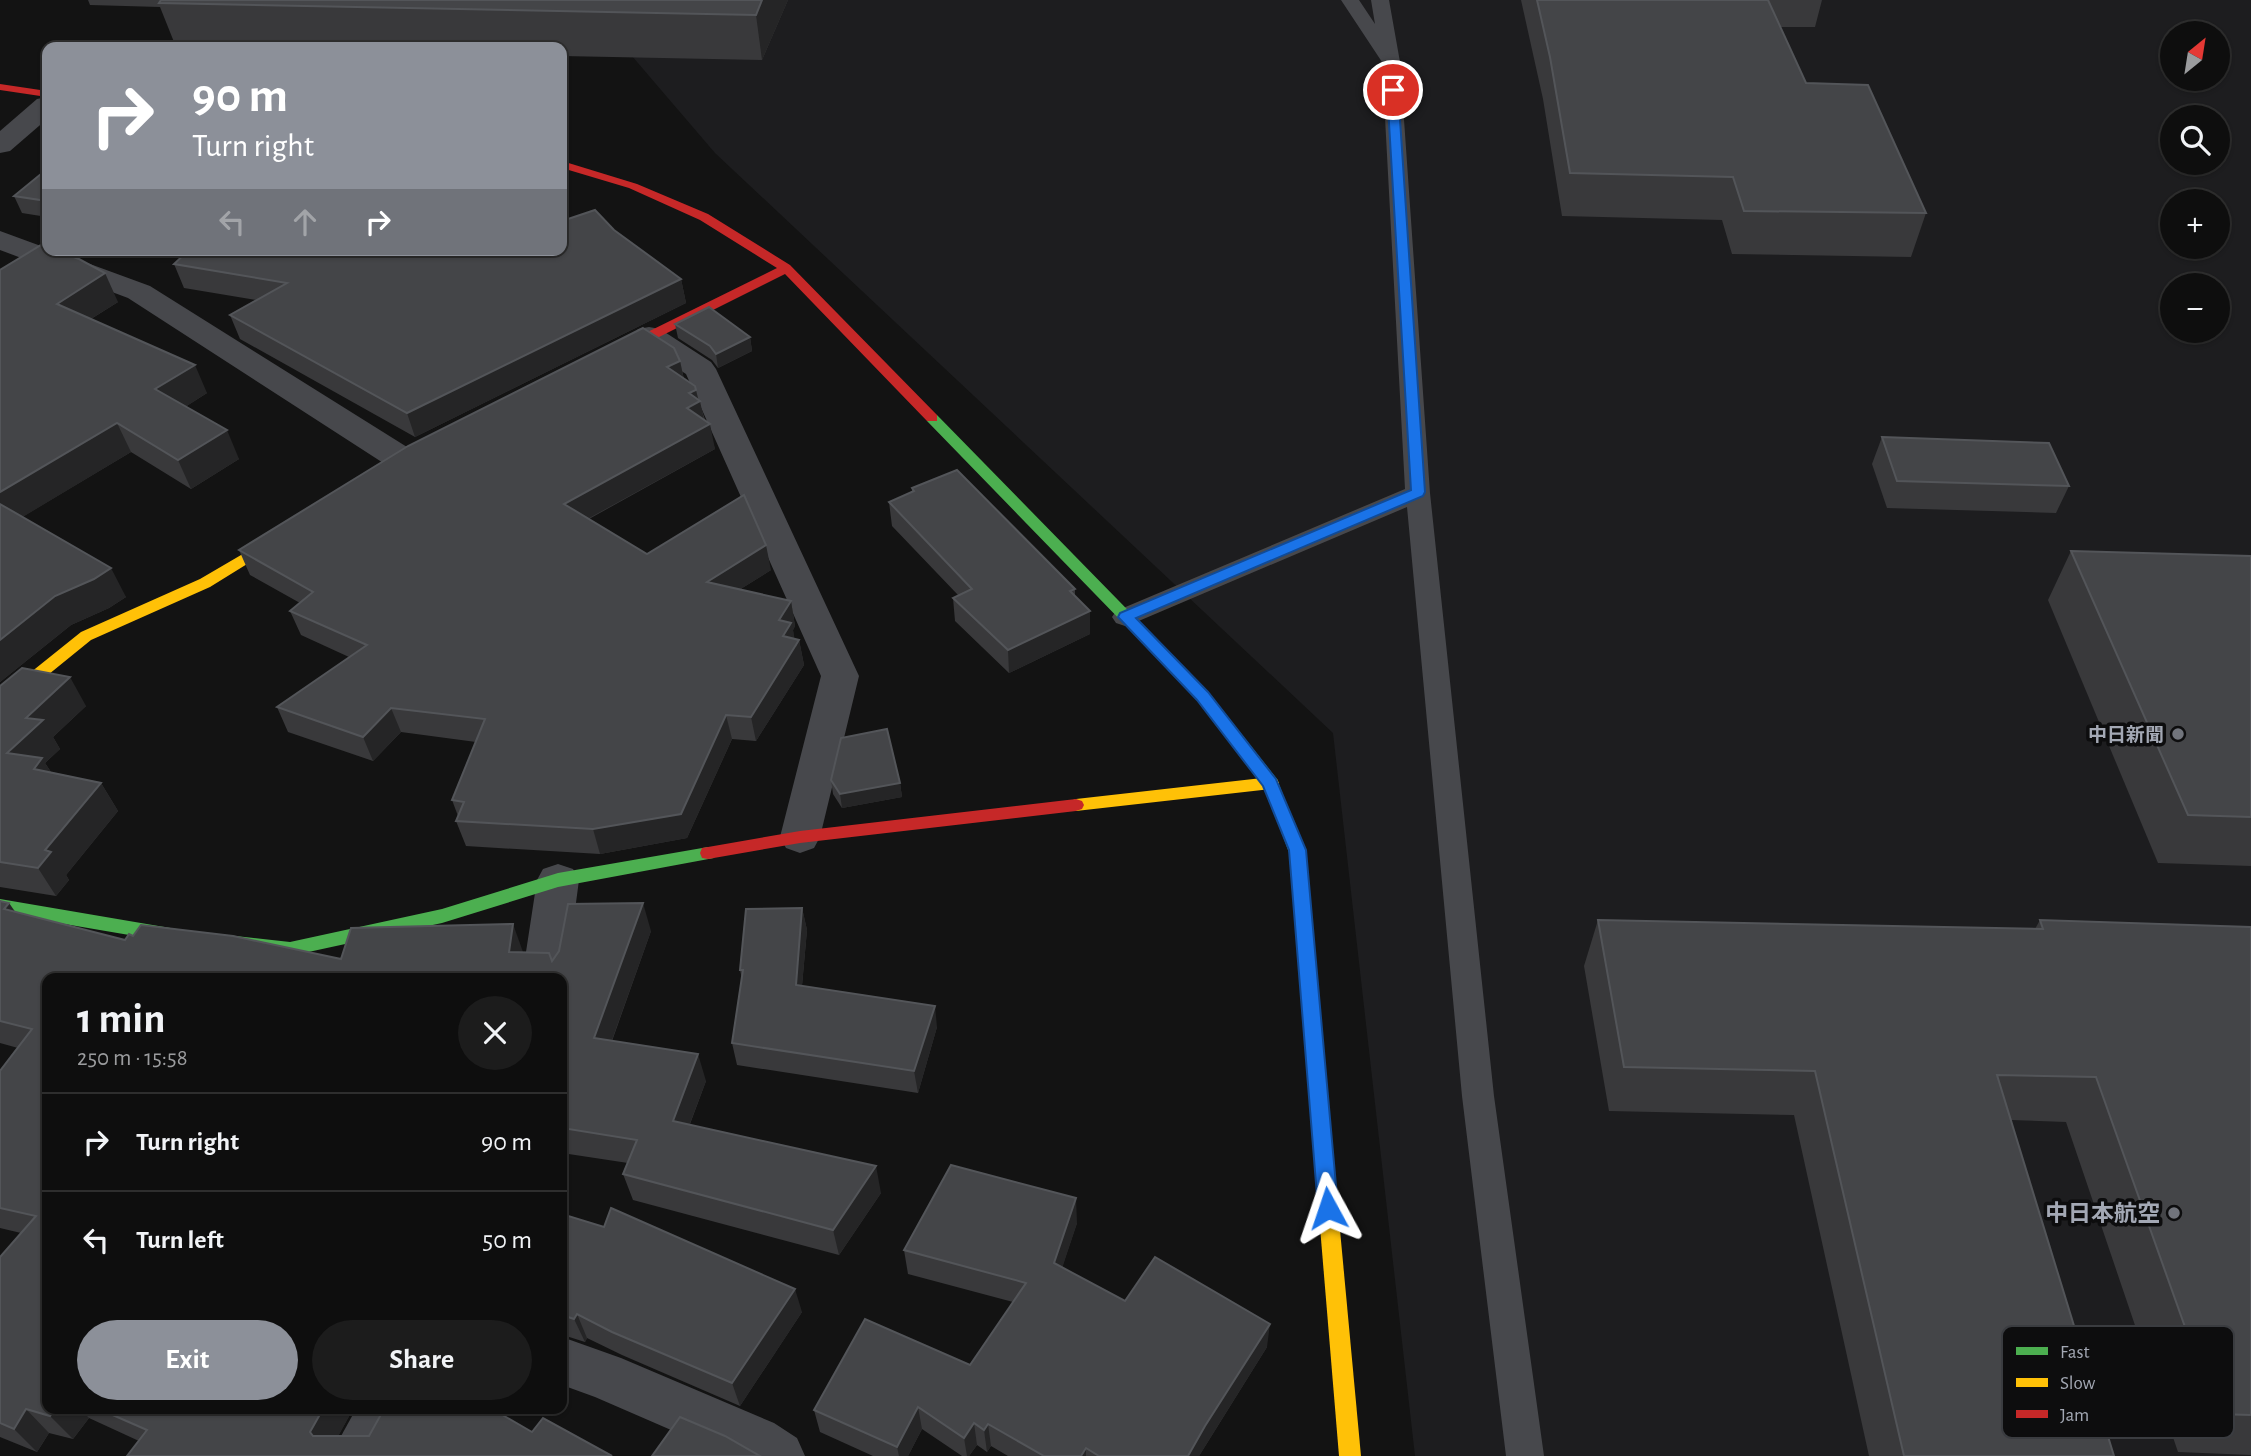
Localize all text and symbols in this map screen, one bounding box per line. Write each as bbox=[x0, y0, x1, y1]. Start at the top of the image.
north arrow bbox=[2160, 21, 2230, 91]
map controls bbox=[2160, 21, 2230, 343]
pin bbox=[1363, 60, 1423, 120]
icon: right bbox=[77, 70, 168, 161]
icon: arrive bbox=[1374, 71, 1412, 109]
text: 90 m bbox=[192, 72, 288, 121]
button: search bbox=[2160, 105, 2230, 175]
text: Turn right bbox=[192, 130, 314, 162]
button: + bbox=[2160, 189, 2230, 259]
icon: left bbox=[213, 203, 251, 241]
icon: ahead bbox=[286, 203, 324, 241]
icon: right bbox=[359, 203, 397, 241]
button: − bbox=[2160, 273, 2230, 343]
place label: 中日新聞 bbox=[2088, 725, 2164, 745]
marker: 中日新聞 bbox=[2170, 726, 2186, 742]
button: close bbox=[458, 996, 532, 1070]
text: 1 min bbox=[77, 998, 166, 1040]
text: 250 m · 15:58 bbox=[77, 1047, 188, 1070]
icon: right bbox=[77, 1123, 115, 1161]
text: Turn right bbox=[136, 1129, 239, 1155]
text: 90 m bbox=[481, 1129, 532, 1155]
position arrow bbox=[1291, 1171, 1365, 1245]
place label: 中日本航空 bbox=[2045, 1201, 2160, 1226]
marker: 中日本航空 bbox=[2166, 1205, 2182, 1221]
icon: left bbox=[77, 1221, 115, 1259]
text: Turn left bbox=[136, 1227, 224, 1253]
text: 50 m bbox=[482, 1227, 532, 1253]
button: Exit bbox=[77, 1320, 298, 1400]
button: Share bbox=[312, 1320, 532, 1400]
legend bbox=[2002, 1326, 2234, 1438]
text: Fast bbox=[2060, 1343, 2090, 1362]
text: Slow bbox=[2060, 1374, 2096, 1393]
text: Jam bbox=[2060, 1406, 2089, 1425]

